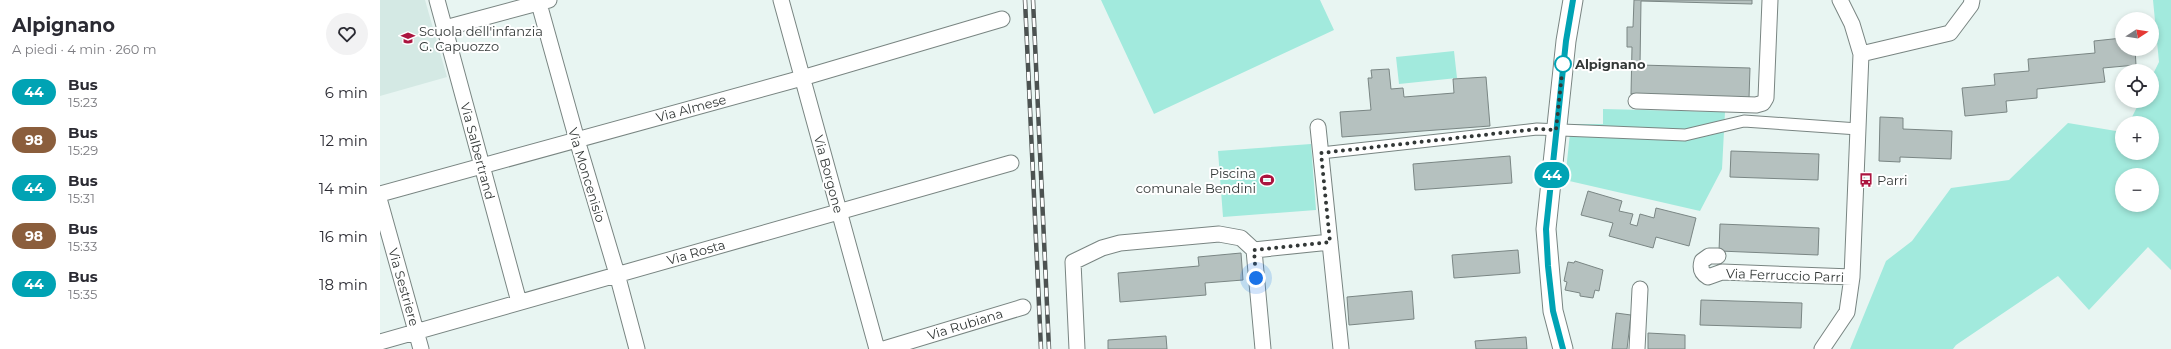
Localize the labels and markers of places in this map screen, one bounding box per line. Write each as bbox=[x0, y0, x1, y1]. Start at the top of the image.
place label: Scuola dell'infanzia G. Capuozzo bbox=[419, 23, 543, 54]
school or university icon: Scuola dell'infanzia G. Capuozzo bbox=[400, 30, 416, 46]
marker: Alpignano bbox=[1554, 55, 1572, 73]
place label: Alpignano bbox=[1574, 56, 1646, 72]
place label: Piscina comunale Bendini bbox=[1136, 165, 1256, 196]
sports icon: Piscina comunale Bendini bbox=[1259, 172, 1275, 188]
bus stop icon: Parri bbox=[1858, 172, 1874, 188]
place label: Parri bbox=[1877, 172, 1908, 188]

